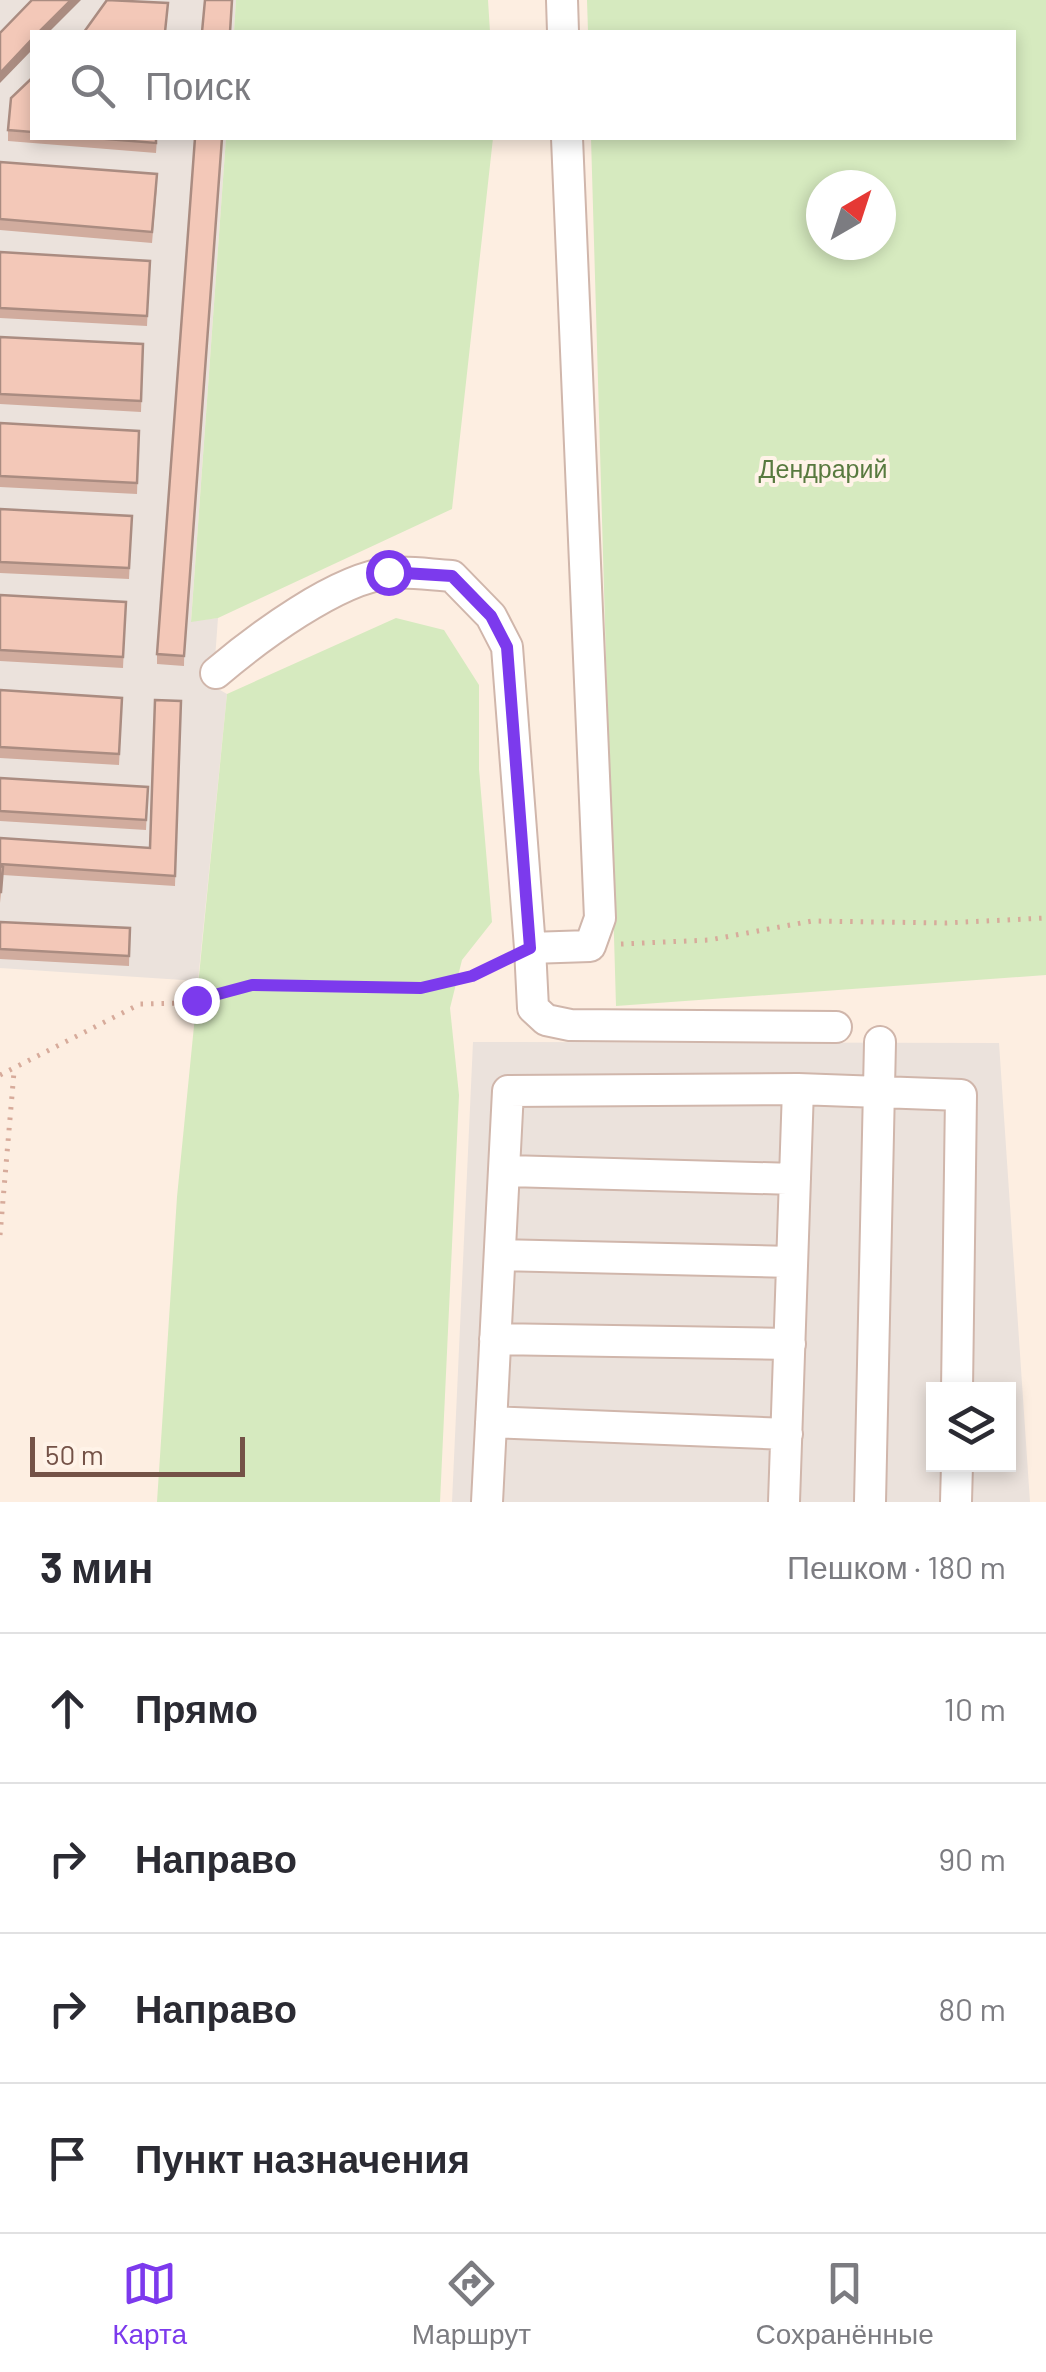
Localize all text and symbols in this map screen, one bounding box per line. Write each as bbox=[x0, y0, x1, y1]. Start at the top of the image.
search box bbox=[30, 30, 1016, 140]
icon: search bbox=[65, 58, 120, 113]
text: Поиск bbox=[145, 62, 250, 108]
north arrow bbox=[806, 170, 896, 260]
park label: Дендрарий bbox=[759, 453, 887, 483]
route start bbox=[366, 550, 412, 596]
route end bbox=[174, 978, 220, 1024]
map controls bbox=[926, 1382, 1016, 1472]
button: layers bbox=[926, 1382, 1016, 1472]
scale bar bbox=[30, 1432, 245, 1476]
text: 50 m bbox=[45, 1437, 104, 1471]
text: 3 мин bbox=[40, 1541, 153, 1591]
text: Пешком · 180 m bbox=[787, 1547, 1006, 1585]
icon: ahead bbox=[40, 1681, 95, 1736]
text: Прямо bbox=[135, 1685, 258, 1731]
text: 10 m bbox=[944, 1689, 1006, 1727]
icon: right bbox=[40, 1831, 95, 1886]
text: Направо bbox=[135, 1835, 297, 1881]
text: 90 m bbox=[938, 1839, 1006, 1877]
icon: right bbox=[40, 1981, 95, 2036]
text: Направо bbox=[135, 1985, 297, 2031]
text: 80 m bbox=[938, 1989, 1006, 2027]
icon: arrive bbox=[40, 2131, 95, 2186]
text: Пункт назначения bbox=[135, 2135, 470, 2181]
tab: Карта bbox=[112, 2256, 187, 2351]
tab: Маршрут bbox=[412, 2256, 531, 2351]
tab: Сохранённые bbox=[755, 2256, 934, 2351]

